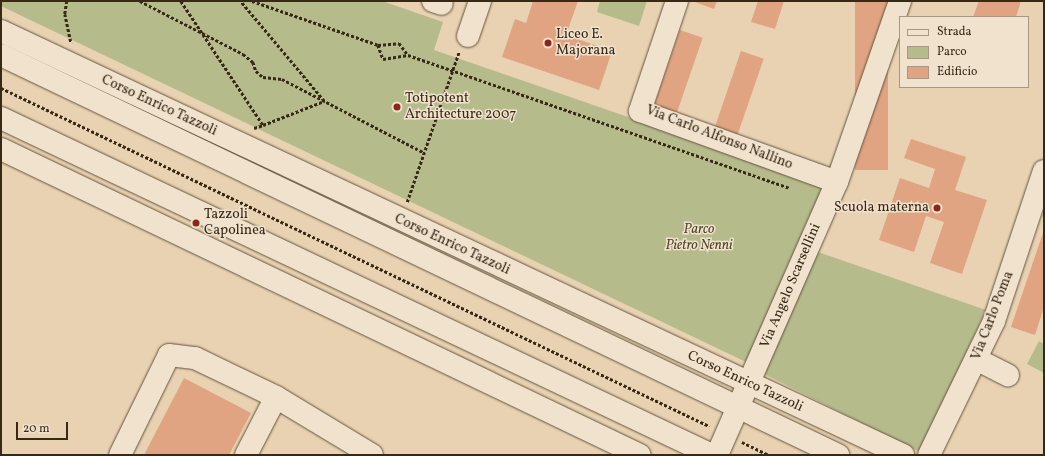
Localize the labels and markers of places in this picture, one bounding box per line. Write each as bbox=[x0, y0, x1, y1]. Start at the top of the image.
place label: Liceo E. Majorana bbox=[556, 27, 616, 60]
marker: Liceo E. Majorana bbox=[543, 38, 553, 48]
place label: Totipotent Architecture 2007 bbox=[405, 91, 516, 124]
marker: Totipotent Architecture 2007 bbox=[392, 102, 402, 112]
place label: Scuola materna bbox=[834, 200, 929, 216]
marker: Scuola materna bbox=[932, 203, 942, 213]
place label: Tazzoli Capolinea bbox=[204, 207, 266, 240]
marker: Tazzoli Capolinea bbox=[191, 218, 201, 228]

